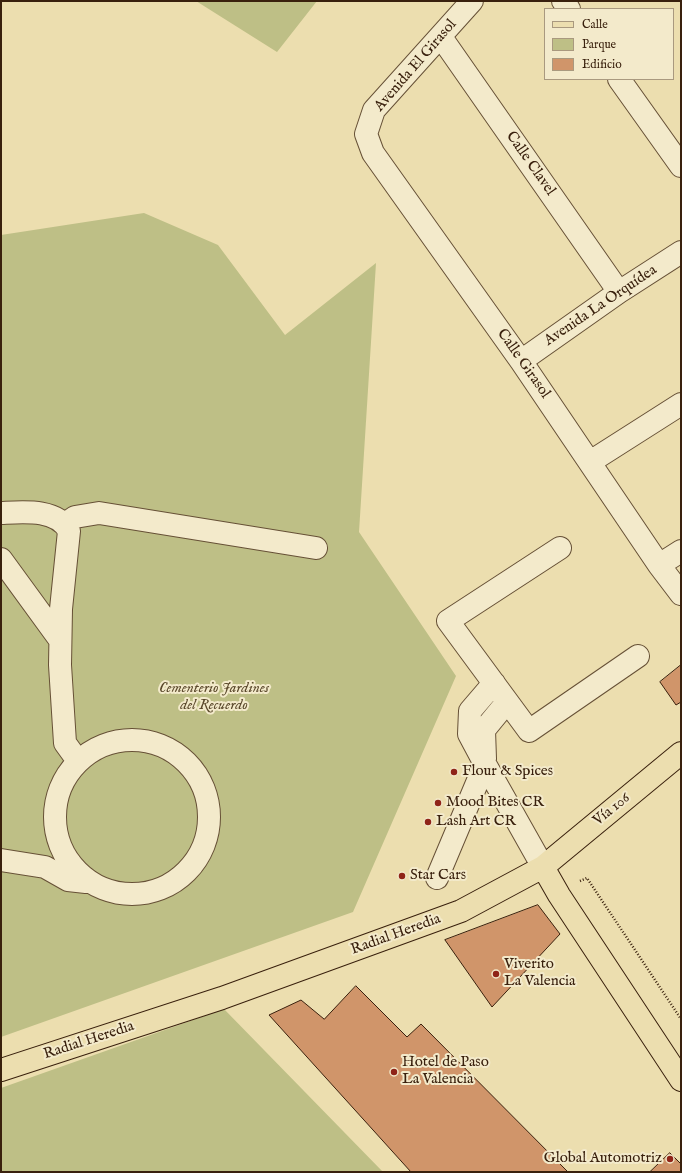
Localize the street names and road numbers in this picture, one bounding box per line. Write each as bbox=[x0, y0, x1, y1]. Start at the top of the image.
street label: Avenida El Girasol bbox=[371, 16, 461, 116]
street label: Calle Clavel bbox=[501, 128, 559, 200]
street label: Avenida La Orquídea bbox=[541, 262, 661, 350]
street label: Calle Girasol bbox=[492, 326, 554, 402]
street label: Vía 106 bbox=[590, 790, 634, 830]
street label: Radial Heredia bbox=[349, 910, 443, 960]
street label: Radial Heredia bbox=[41, 1018, 137, 1064]

